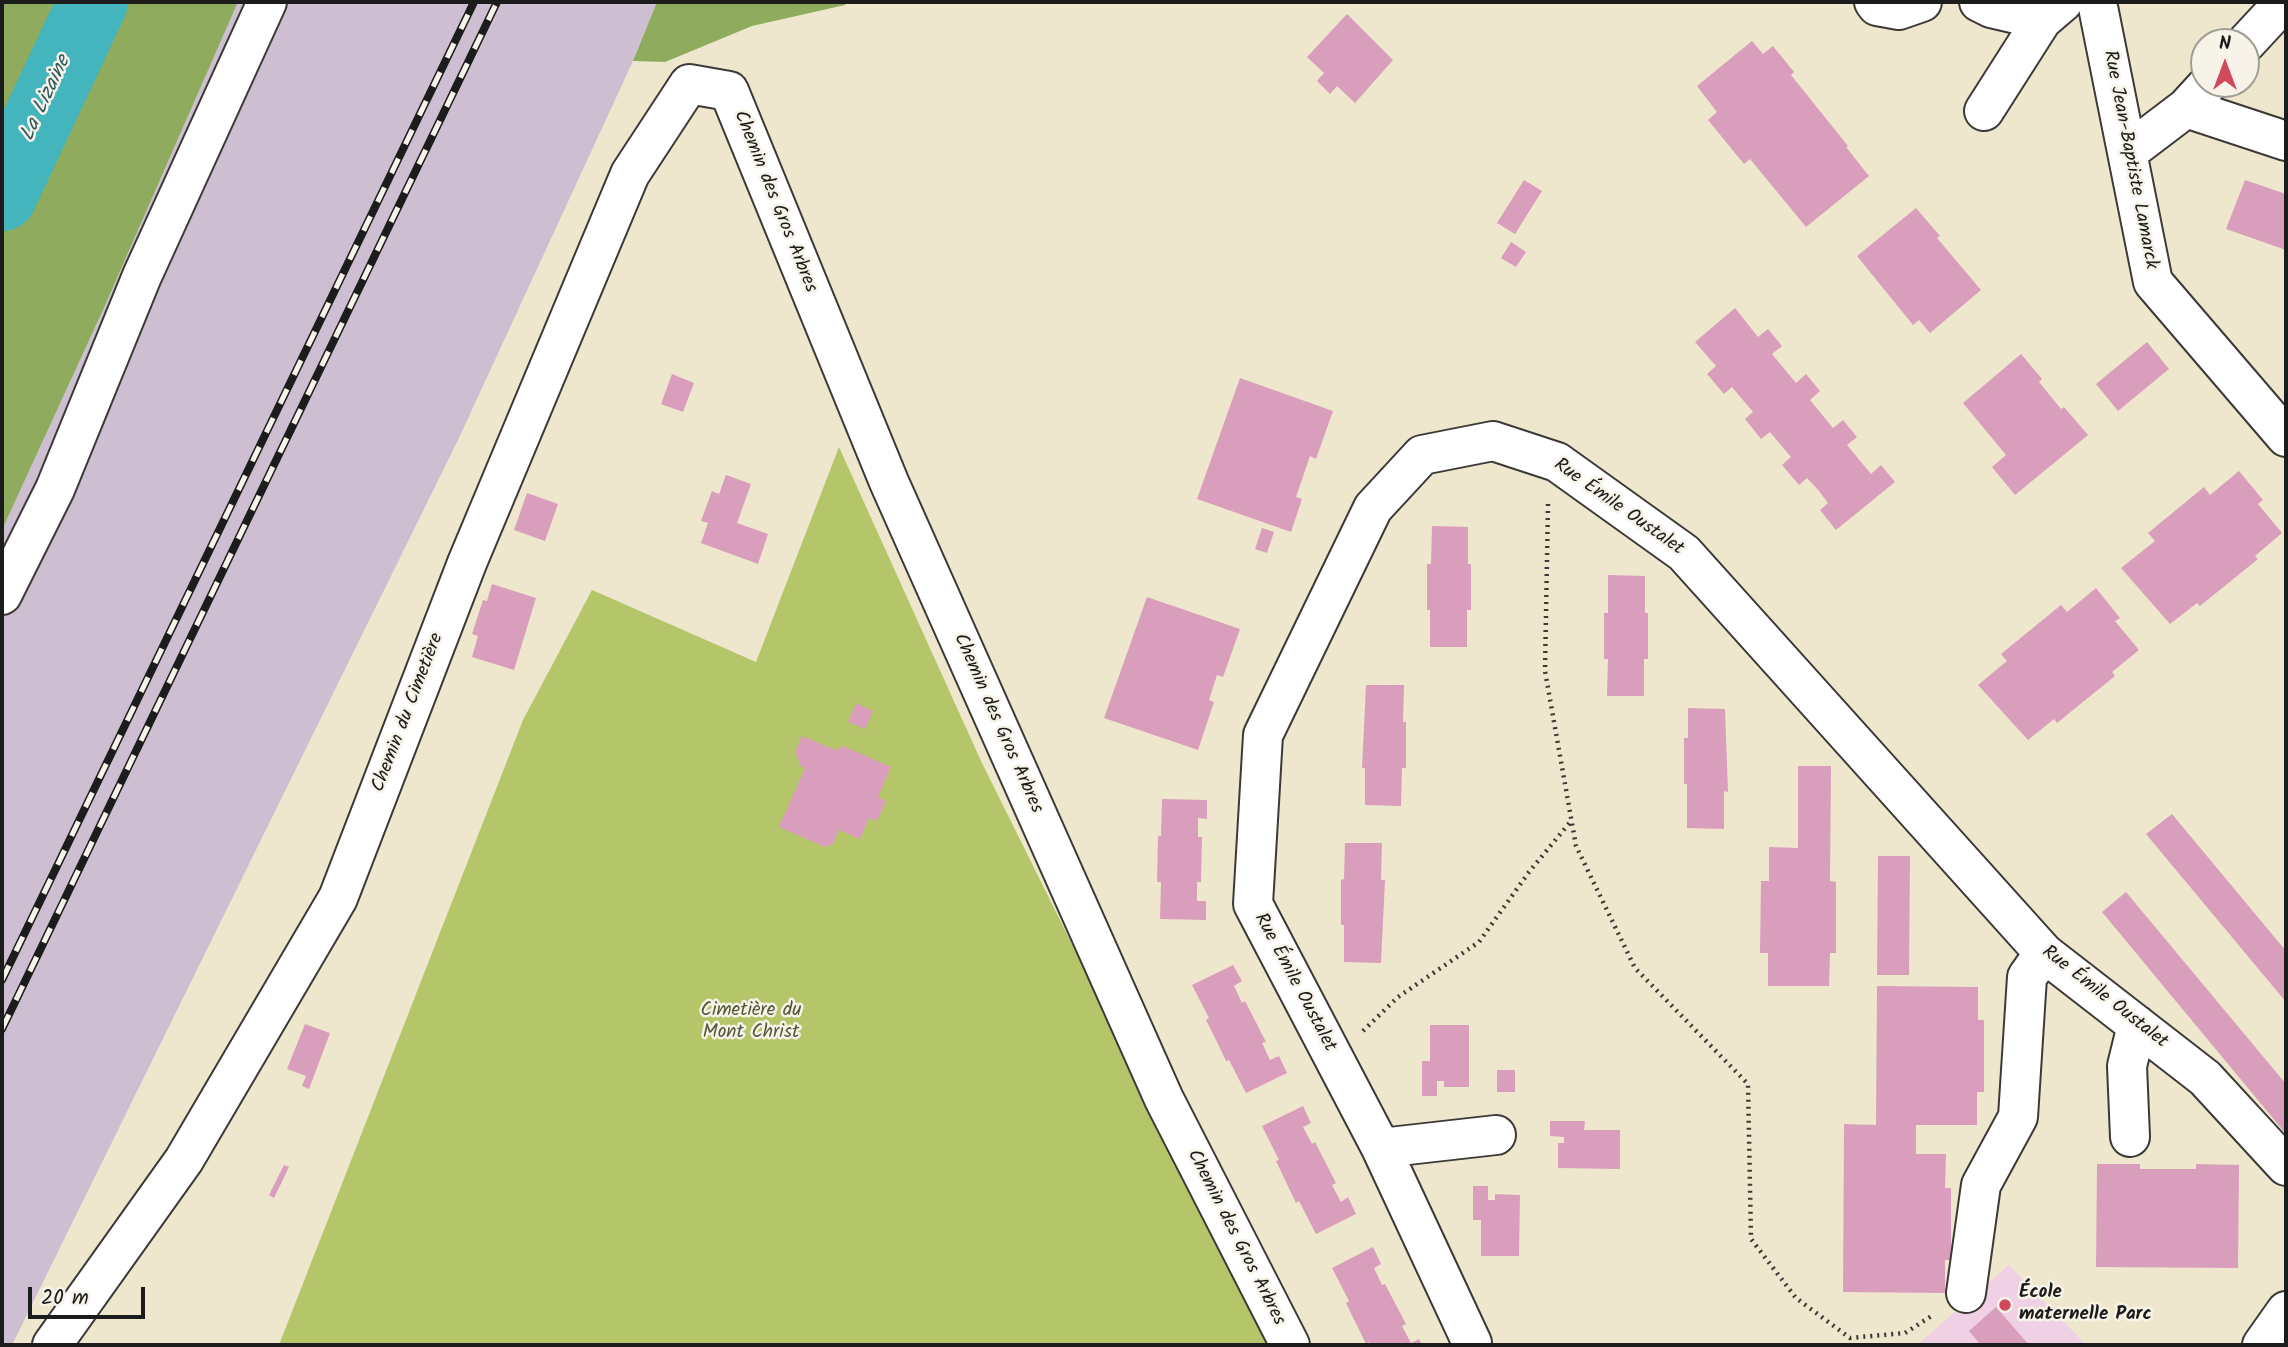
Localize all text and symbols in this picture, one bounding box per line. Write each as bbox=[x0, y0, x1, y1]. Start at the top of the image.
north arrow bbox=[2190, 28, 2260, 98]
text: N bbox=[2219, 29, 2231, 59]
street label: Rue Jean-Baptiste Lamarck bbox=[2097, 49, 2161, 271]
water label: La Lizaine bbox=[16, 52, 78, 146]
street label: Chemin des Gros Arbres bbox=[727, 108, 821, 296]
street label: Rue Émile Oustalet bbox=[1549, 455, 1687, 561]
street label: Chemin du Cimetière bbox=[368, 630, 450, 796]
street label: Chemin des Gros Arbres bbox=[947, 631, 1047, 817]
street label: Rue Émile Oustalet bbox=[1248, 910, 1340, 1056]
street label: Rue Émile Oustalet bbox=[2036, 942, 2172, 1054]
park label: Cimetière du Mont Christ bbox=[701, 1001, 801, 1045]
street label: Chemin des Gros Arbres bbox=[1181, 1146, 1289, 1330]
scale bar bbox=[32, 1274, 149, 1318]
text: 20 m bbox=[41, 1282, 89, 1315]
place label: École maternelle Parc bbox=[2019, 1283, 2152, 1327]
marker: École maternelle Parc bbox=[1997, 1297, 2013, 1313]

